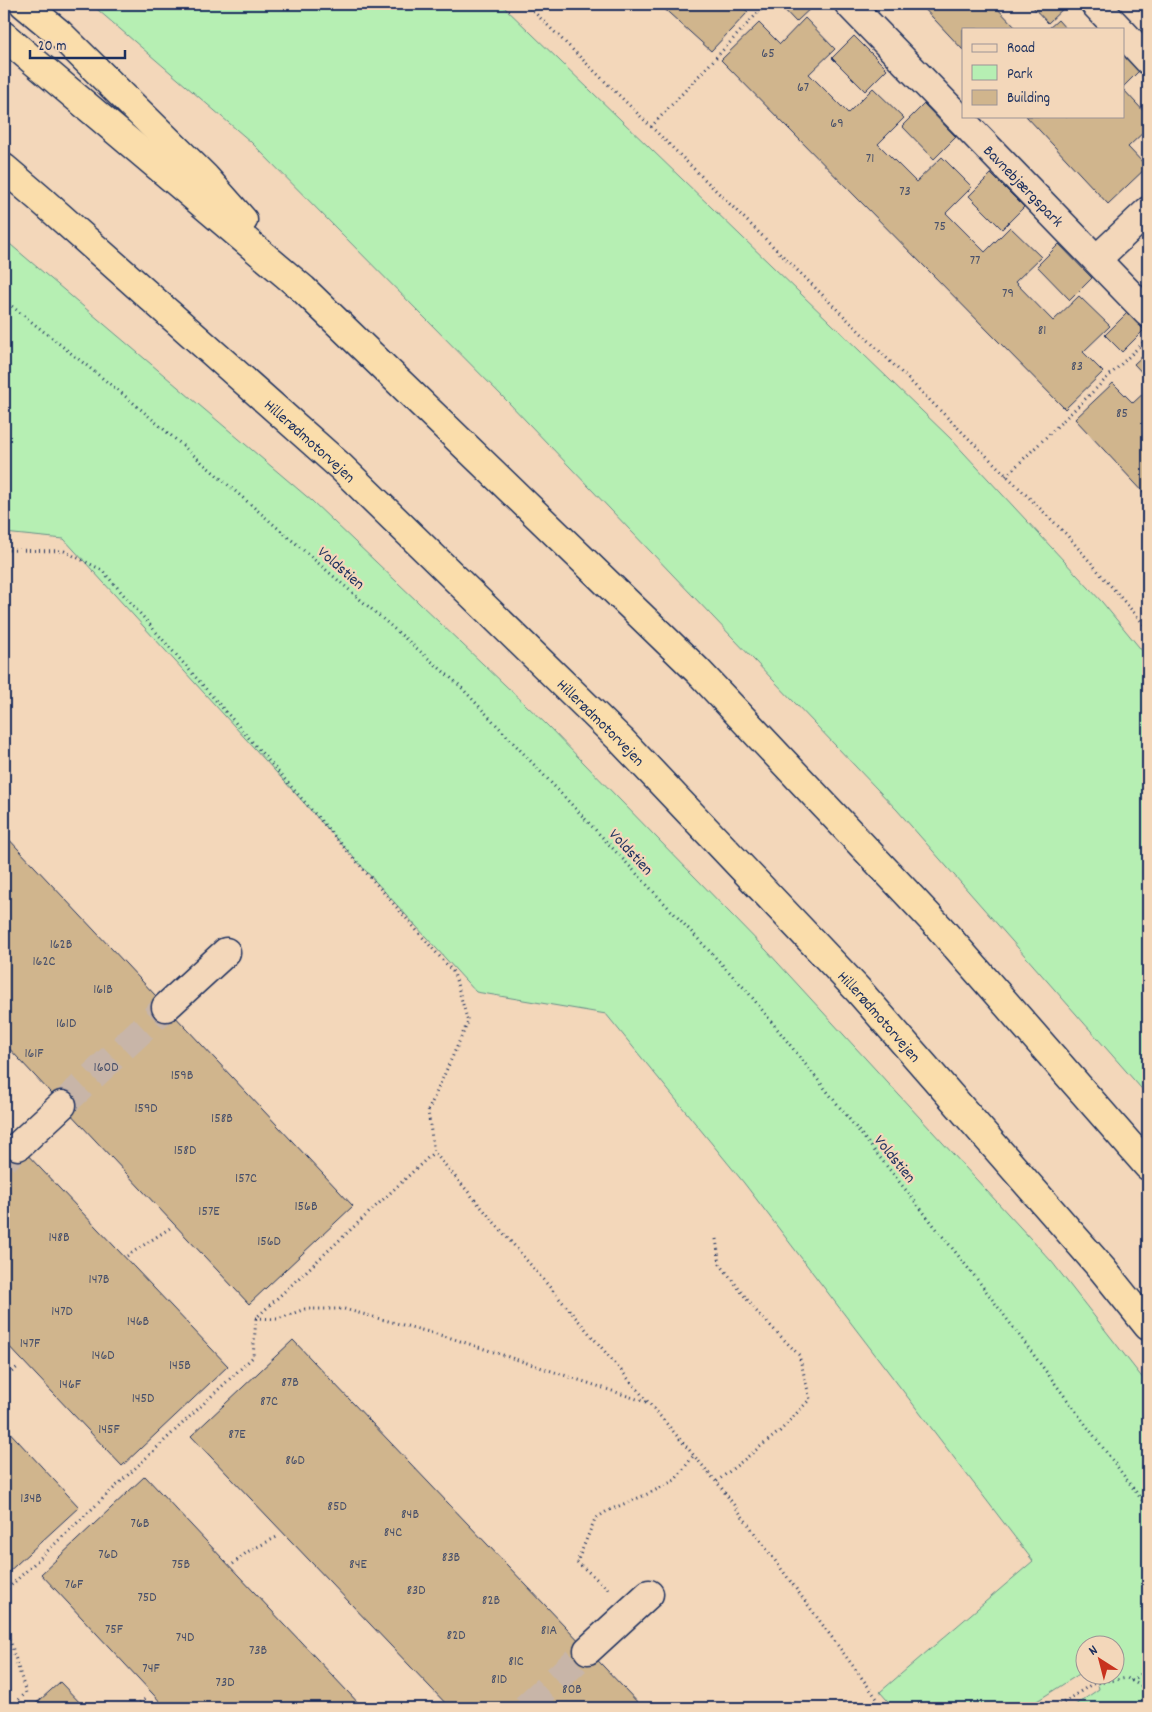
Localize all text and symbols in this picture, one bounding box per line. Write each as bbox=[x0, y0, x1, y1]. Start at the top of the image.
scale bar bbox=[30, 28, 125, 60]
legend bbox=[962, 28, 1124, 118]
text: 20 m bbox=[38, 36, 66, 58]
text: Road bbox=[1007, 38, 1035, 60]
house number: 65 bbox=[761, 44, 775, 64]
text: Park bbox=[1007, 64, 1033, 86]
house number: 67 bbox=[797, 78, 809, 98]
text: Building bbox=[1007, 88, 1050, 110]
house number: 69 bbox=[830, 114, 844, 134]
street label: Bavnebjærgspark bbox=[977, 141, 1068, 233]
house number: 71 bbox=[866, 149, 874, 169]
house number: 73 bbox=[899, 182, 911, 202]
house number: 75 bbox=[934, 217, 946, 237]
house number: 77 bbox=[970, 251, 980, 271]
house number: 79 bbox=[1002, 284, 1014, 304]
house number: 81 bbox=[1038, 321, 1046, 341]
house number: 83 bbox=[1071, 357, 1083, 377]
street label: Hillerødmotorvejen bbox=[258, 395, 360, 489]
house number: 85 bbox=[1116, 404, 1128, 424]
street label: Voldstien bbox=[312, 542, 369, 596]
street label: Hillerødmotorvejen bbox=[551, 675, 649, 772]
street label: Voldstien bbox=[603, 824, 658, 881]
house number: 162B bbox=[50, 935, 73, 955]
house number: 162C bbox=[33, 952, 56, 972]
street label: Hillerødmotorvejen bbox=[831, 966, 925, 1068]
house number: 161B bbox=[93, 980, 113, 1000]
house number: 161D bbox=[56, 1014, 76, 1034]
house number: 161F bbox=[24, 1044, 44, 1064]
house number: 160D bbox=[94, 1058, 118, 1078]
house number: 159B bbox=[171, 1066, 194, 1086]
house number: 159D bbox=[134, 1099, 158, 1119]
house number: 158B bbox=[211, 1109, 233, 1129]
street label: Voldstien bbox=[867, 1131, 921, 1189]
house number: 158D bbox=[174, 1141, 196, 1161]
house number: 157C bbox=[235, 1169, 257, 1189]
house number: 156B bbox=[294, 1197, 318, 1217]
house number: 157E bbox=[198, 1202, 220, 1222]
house number: 148B bbox=[48, 1228, 70, 1248]
house number: 156D bbox=[257, 1232, 281, 1252]
house number: 147B bbox=[89, 1270, 110, 1290]
house number: 147D bbox=[51, 1302, 73, 1322]
house number: 146B bbox=[127, 1312, 150, 1332]
house number: 147F bbox=[20, 1334, 41, 1354]
house number: 146D bbox=[92, 1346, 114, 1366]
house number: 145B bbox=[169, 1356, 191, 1376]
house number: 87B bbox=[281, 1373, 299, 1393]
house number: 146F bbox=[59, 1375, 82, 1395]
house number: 145D bbox=[132, 1389, 154, 1409]
house number: 87C bbox=[260, 1392, 278, 1412]
house number: 145F bbox=[98, 1420, 121, 1440]
house number: 87E bbox=[228, 1425, 246, 1445]
house number: 86D bbox=[285, 1451, 305, 1471]
house number: 134B bbox=[20, 1489, 42, 1509]
house number: 85D bbox=[327, 1497, 347, 1517]
house number: 84B bbox=[401, 1505, 419, 1525]
house number: 76B bbox=[131, 1514, 150, 1534]
house number: 84C bbox=[384, 1523, 402, 1543]
house number: 76D bbox=[98, 1545, 118, 1565]
house number: 83B bbox=[442, 1548, 461, 1568]
house number: 75B bbox=[172, 1555, 191, 1575]
house number: 84E bbox=[349, 1555, 368, 1575]
house number: 76F bbox=[65, 1575, 84, 1595]
house number: 83D bbox=[406, 1581, 426, 1601]
house number: 75D bbox=[137, 1588, 157, 1608]
house number: 82B bbox=[482, 1591, 501, 1611]
house number: 75F bbox=[105, 1620, 124, 1640]
house number: 81A bbox=[541, 1621, 558, 1641]
house number: 82D bbox=[447, 1626, 465, 1646]
house number: 74D bbox=[176, 1628, 194, 1648]
north arrow bbox=[1074, 1634, 1124, 1684]
house number: 73B bbox=[249, 1641, 267, 1661]
text: N bbox=[1085, 1641, 1102, 1661]
house number: 81C bbox=[508, 1652, 524, 1672]
house number: 74F bbox=[142, 1659, 160, 1679]
house number: 81D bbox=[491, 1670, 507, 1690]
house number: 73D bbox=[216, 1673, 234, 1693]
house number: 80B bbox=[562, 1680, 582, 1700]

